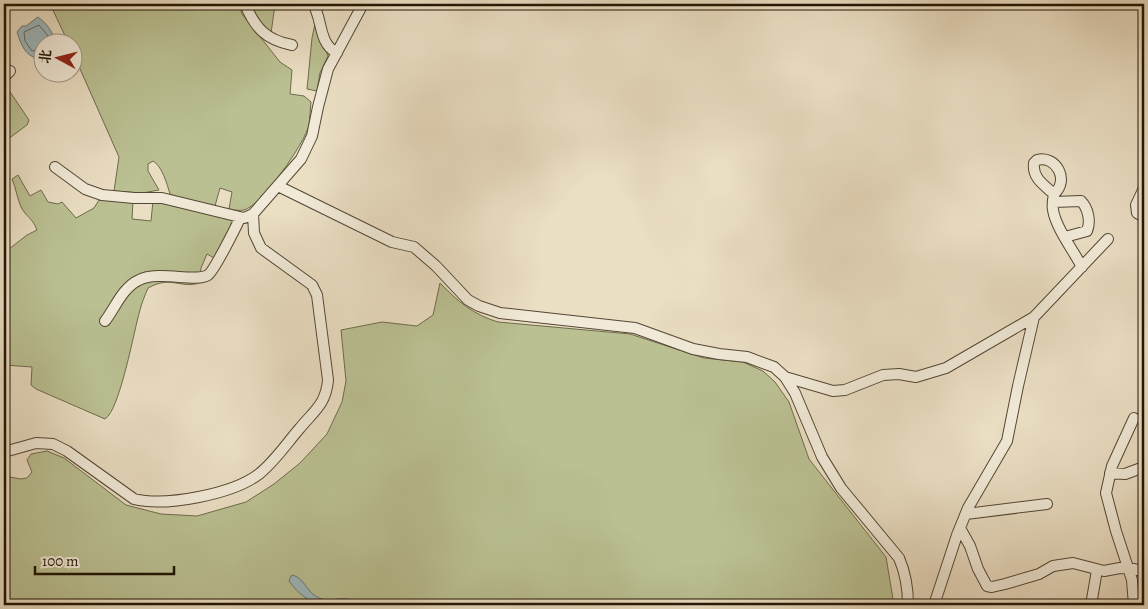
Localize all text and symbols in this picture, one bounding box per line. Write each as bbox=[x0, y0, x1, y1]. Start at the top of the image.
north arrow bbox=[32, 32, 82, 82]
text: 北 bbox=[35, 48, 56, 65]
scale bar bbox=[35, 544, 174, 576]
text: 100 m bbox=[42, 551, 79, 571]

